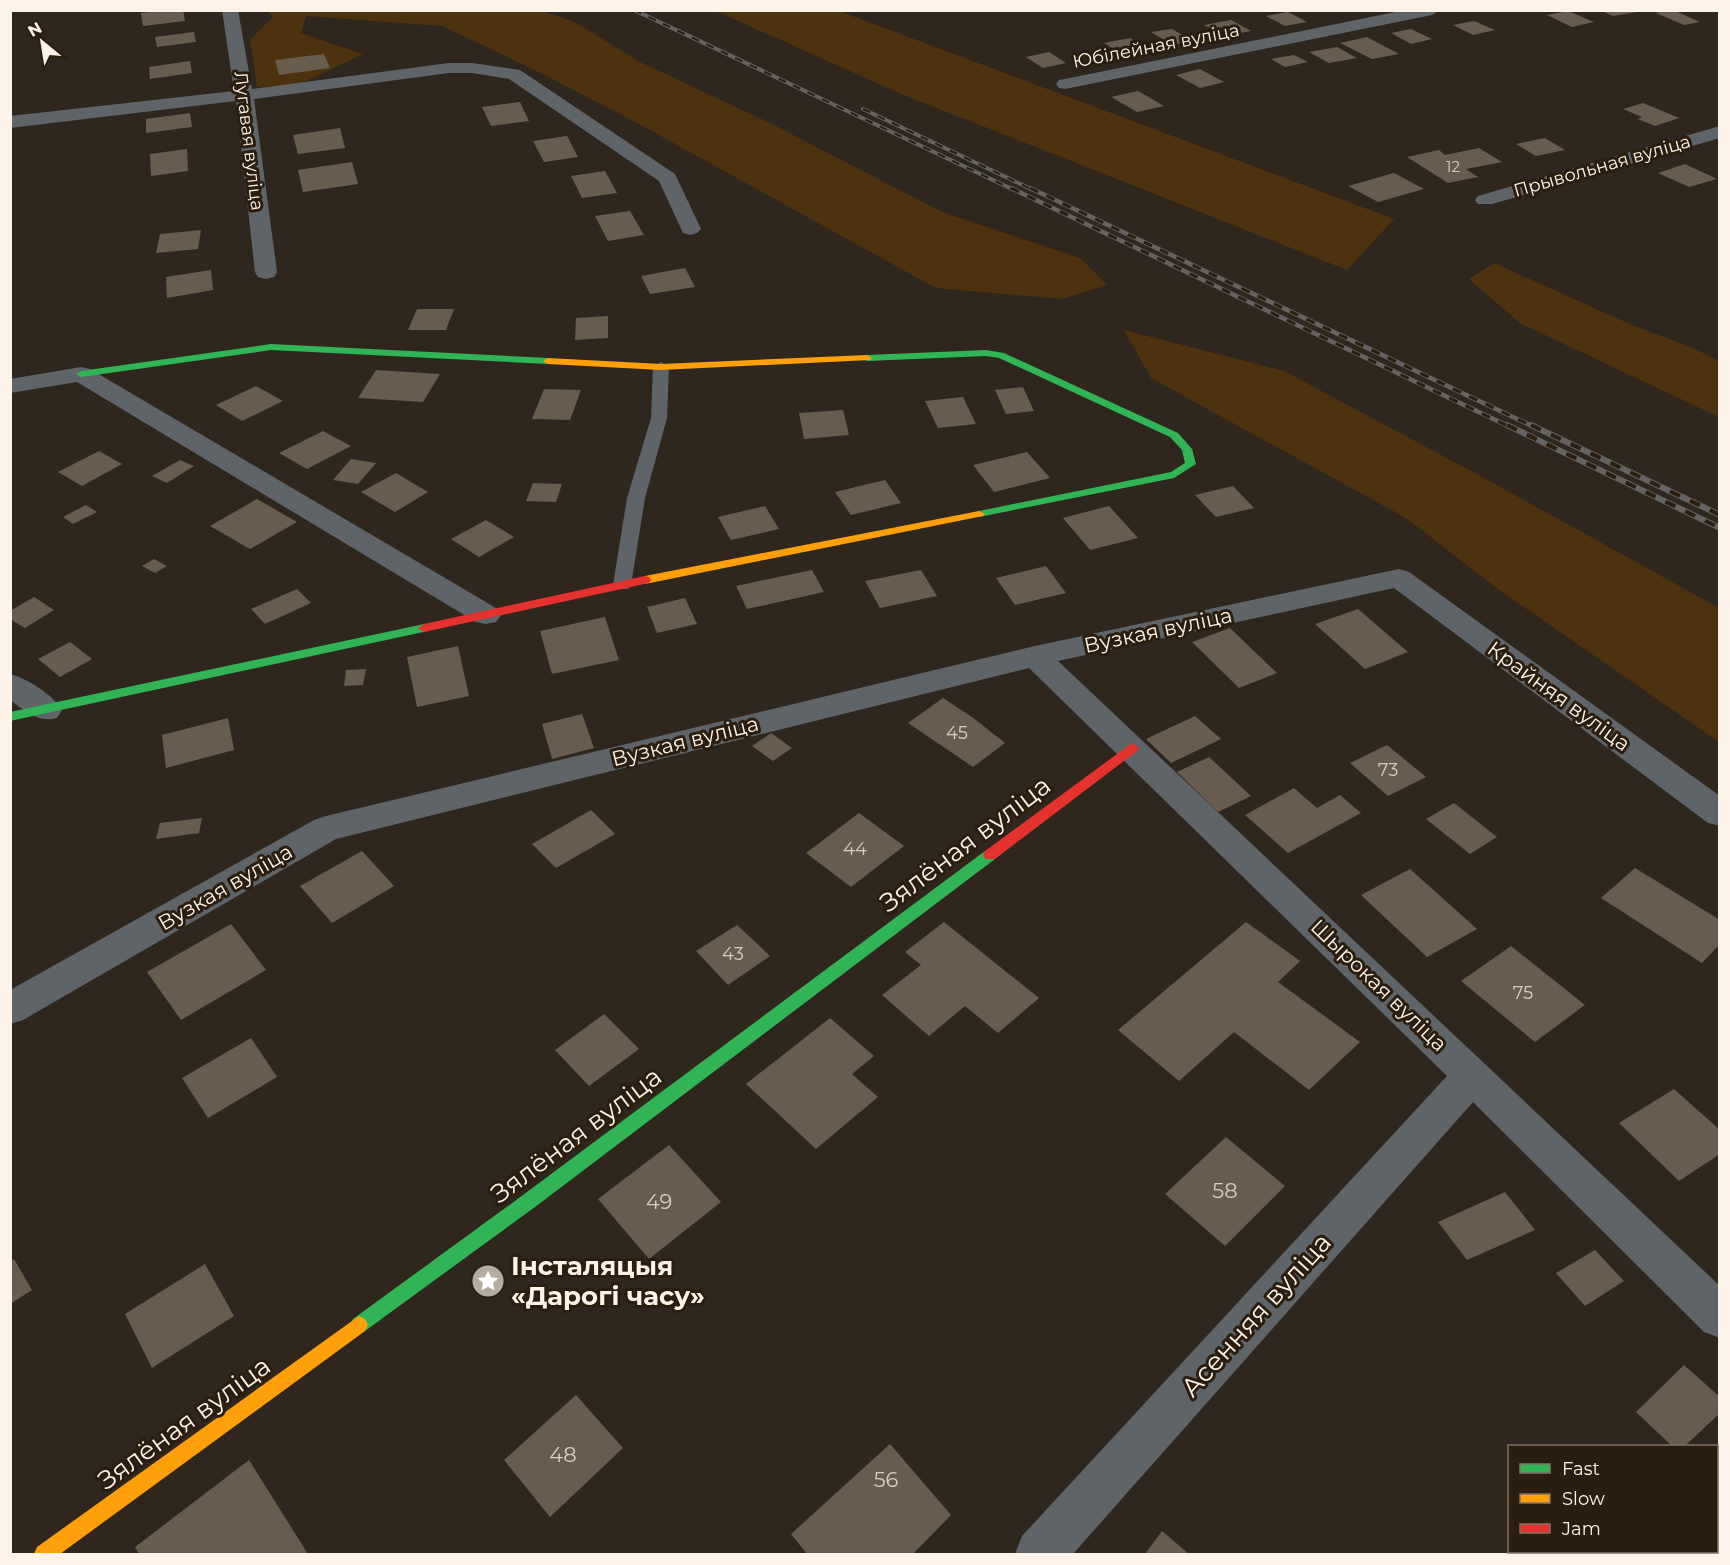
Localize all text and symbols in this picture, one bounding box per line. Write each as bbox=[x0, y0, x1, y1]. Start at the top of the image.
north arrow bbox=[12, 12, 72, 72]
text: N bbox=[24, 18, 45, 41]
street label: Юбілейная вуліца bbox=[1071, 19, 1241, 73]
street label: Лугавая вуліца bbox=[230, 70, 268, 212]
street label: Прывольная вуліца bbox=[1511, 130, 1693, 202]
house number: 12 bbox=[1446, 157, 1460, 176]
street label: Вузкая вуліца bbox=[1082, 602, 1234, 658]
street label: Крайняя вуліца bbox=[1483, 636, 1635, 756]
street label: Вузкая вуліца bbox=[609, 711, 761, 771]
house number: 45 bbox=[946, 722, 968, 744]
house number: 73 bbox=[1378, 759, 1398, 781]
street label: Зялёная вуліца bbox=[873, 769, 1057, 919]
street label: Вузкая вуліца bbox=[153, 838, 297, 936]
house number: 44 bbox=[843, 838, 867, 860]
street label: Шырокая вуліца bbox=[1306, 914, 1452, 1056]
house number: 43 bbox=[722, 943, 744, 965]
house number: 75 bbox=[1513, 982, 1533, 1004]
street label: Зялёная вуліца bbox=[484, 1060, 668, 1210]
house number: 58 bbox=[1212, 1178, 1238, 1203]
house number: 49 bbox=[646, 1189, 672, 1214]
street label: Асенняя вуліца bbox=[1174, 1227, 1338, 1403]
place label: Інсталяцыя «Дарогі часу» bbox=[511, 1250, 705, 1312]
place icon: Інсталяцыя «Дарогі часу» bbox=[470, 1263, 506, 1299]
street label: Зялёная вуліца bbox=[91, 1350, 277, 1496]
house number: 48 bbox=[549, 1442, 577, 1467]
legend bbox=[1508, 1445, 1718, 1553]
text: Fast bbox=[1562, 1458, 1600, 1480]
house number: 56 bbox=[874, 1467, 899, 1492]
text: Slow bbox=[1562, 1488, 1605, 1510]
text: Jam bbox=[1561, 1518, 1601, 1540]

